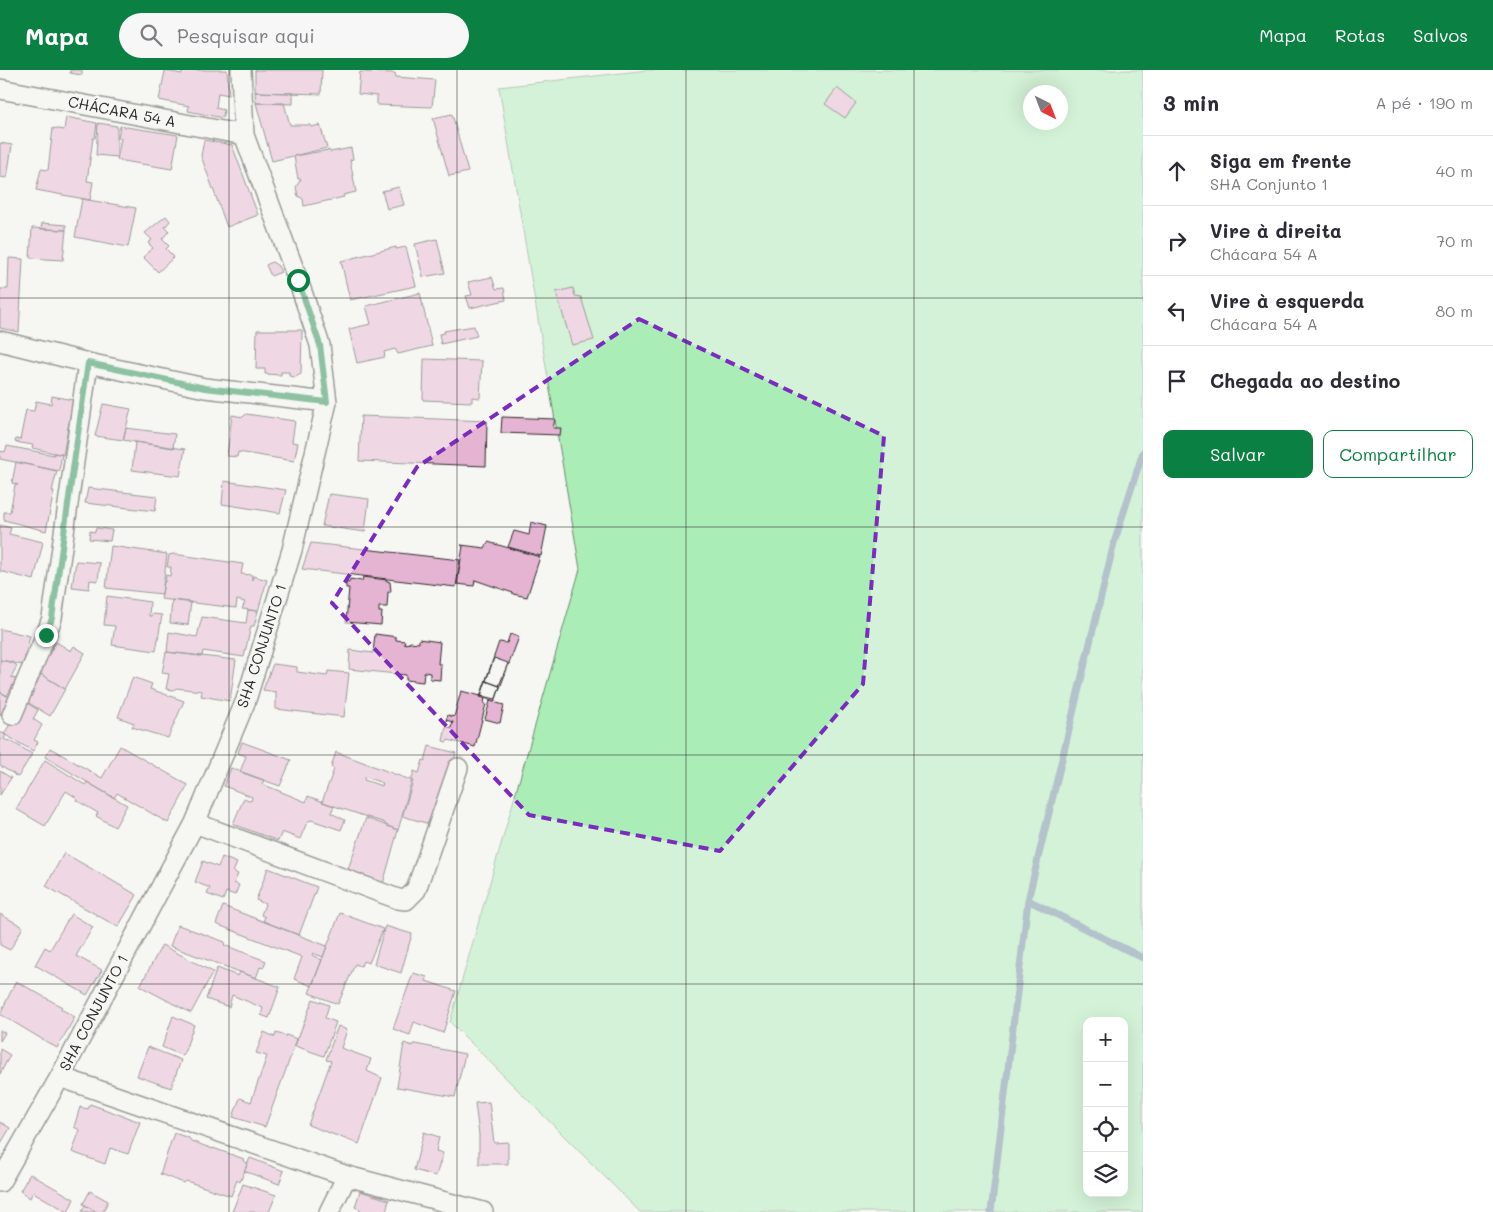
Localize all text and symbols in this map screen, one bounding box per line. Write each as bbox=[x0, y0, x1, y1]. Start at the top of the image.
search box bbox=[119, 13, 469, 58]
text: Mapa bbox=[25, 20, 89, 51]
icon: search bbox=[137, 21, 165, 49]
text: Pesquisar aqui bbox=[177, 23, 315, 48]
text: Mapa bbox=[1259, 23, 1307, 47]
text: Rotas bbox=[1335, 23, 1385, 47]
text: Salvos bbox=[1413, 23, 1468, 47]
north arrow bbox=[1023, 85, 1068, 130]
text: 3 min bbox=[1163, 89, 1219, 116]
street label: CHÁCARA 54 A bbox=[67, 91, 178, 131]
text: A pé · 190 m bbox=[1375, 92, 1473, 113]
text: Siga em frente bbox=[1210, 148, 1351, 173]
icon: ahead bbox=[1163, 157, 1191, 185]
text: 40 m bbox=[1436, 160, 1473, 181]
text: SHA Conjunto 1 bbox=[1210, 173, 1328, 194]
text: Vire à direita bbox=[1210, 218, 1342, 243]
icon: right bbox=[1163, 227, 1191, 255]
text: 70 m bbox=[1436, 230, 1473, 251]
text: Chácara 54 A bbox=[1210, 243, 1318, 264]
route start bbox=[287, 269, 310, 292]
text: Vire à esquerda bbox=[1210, 288, 1365, 313]
icon: left bbox=[1163, 297, 1191, 325]
text: 80 m bbox=[1436, 300, 1473, 321]
text: Chácara 54 A bbox=[1210, 313, 1318, 334]
icon: arrive bbox=[1163, 367, 1191, 395]
text: Chegada ao destino bbox=[1210, 368, 1400, 393]
button: Salvar bbox=[1163, 430, 1313, 478]
button: Compartilhar bbox=[1323, 430, 1473, 478]
street label: SHA CONJUNTO 1 bbox=[232, 581, 290, 710]
route end bbox=[35, 624, 58, 647]
street label: SHA CONJUNTO 1 bbox=[54, 951, 132, 1074]
map controls bbox=[1083, 1017, 1128, 1197]
button: + bbox=[1083, 1017, 1128, 1062]
button: − bbox=[1083, 1062, 1128, 1107]
button: locate bbox=[1083, 1107, 1128, 1152]
button: layers bbox=[1083, 1152, 1128, 1197]

